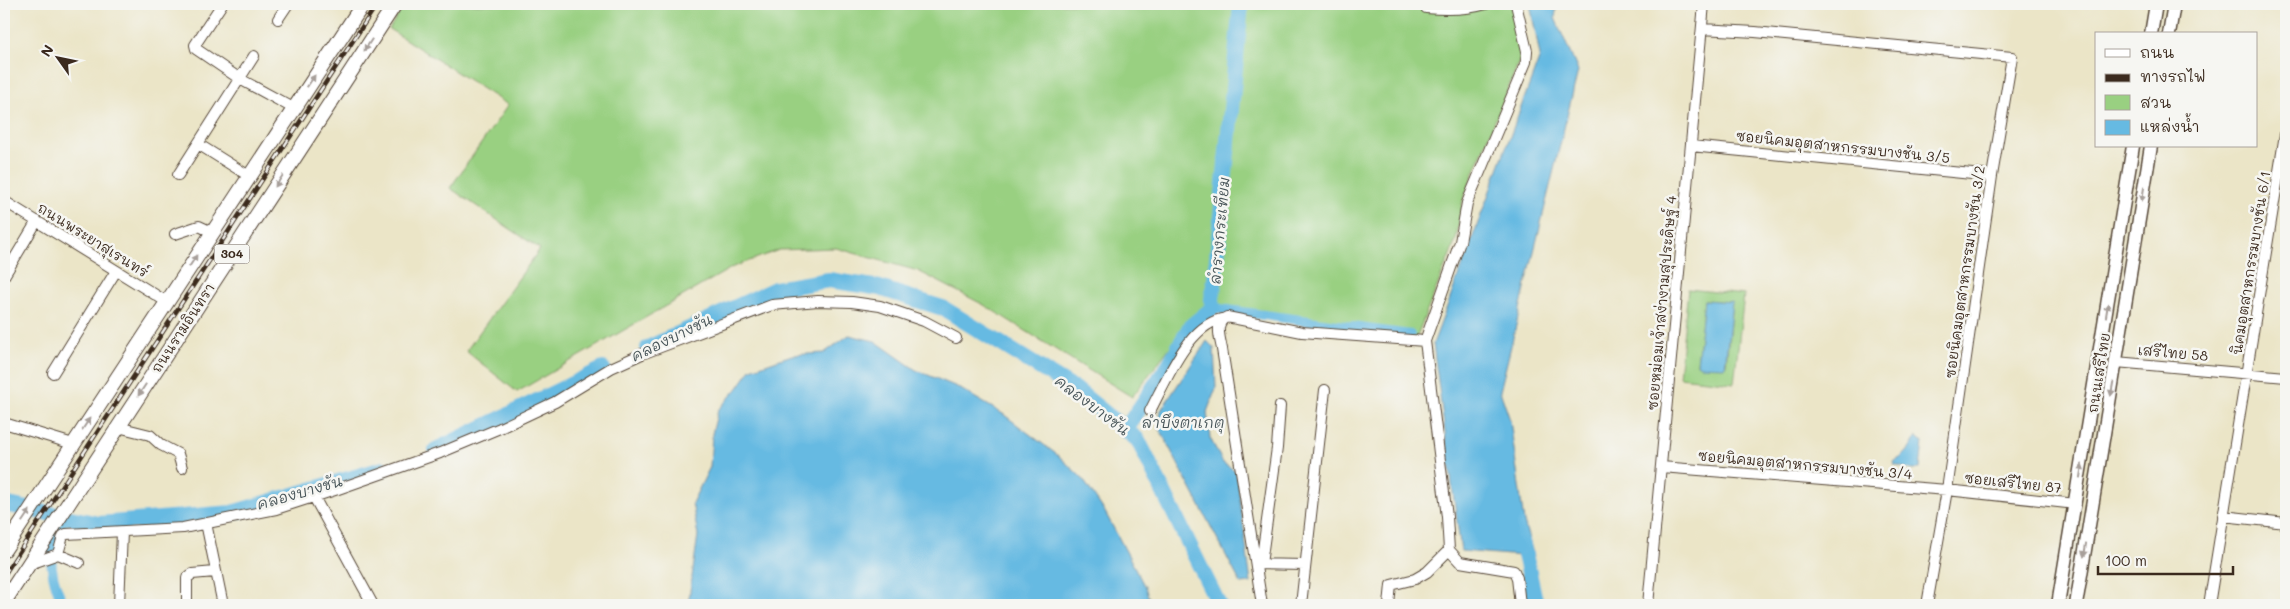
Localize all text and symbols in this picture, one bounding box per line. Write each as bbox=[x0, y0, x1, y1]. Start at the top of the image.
north arrow bbox=[32, 32, 82, 82]
legend bbox=[2095, 32, 2258, 148]
one-way arrow bbox=[363, 38, 373, 51]
text: N bbox=[36, 41, 58, 60]
text: ถนน bbox=[2140, 42, 2174, 62]
text: ทางรถไฟ bbox=[2140, 66, 2206, 86]
one-way arrow bbox=[306, 75, 316, 88]
text: สวน bbox=[2140, 92, 2171, 112]
text: แหล่งน้ำ bbox=[2140, 113, 2200, 136]
street label: ซอยนิคมอุตสาหกรรมบางชัน 3/5 bbox=[1735, 126, 1951, 169]
street label: ซอยนิคมอุตสาหกรรมบางชัน 3/2 bbox=[1940, 164, 1991, 380]
street label: นิคมอุตสาหกรรมบางชัน 6/1 bbox=[2227, 170, 2276, 356]
one-way arrow bbox=[275, 174, 284, 187]
water label: ลำรางกระเทียม bbox=[1204, 176, 1234, 286]
one-way arrow bbox=[2139, 187, 2147, 203]
street label: ซอยหม่อมเจ้าสง่างามสุประดิษฐ์ 4 bbox=[1643, 194, 1682, 411]
street label: ถนนพระยาสุเรนทร์ bbox=[33, 198, 153, 283]
road number: 304 bbox=[214, 244, 250, 264]
one-way arrow bbox=[188, 254, 198, 268]
street label: ถนนรามอินทรา bbox=[147, 279, 219, 376]
one-way arrow bbox=[2103, 302, 2111, 318]
water label: คลองบางชัน bbox=[627, 308, 716, 365]
street label: ถนนเสรีไทย bbox=[2083, 331, 2114, 414]
street label: เสรีไทย 58 bbox=[2137, 340, 2209, 365]
water label: คลองบางชัน bbox=[1051, 370, 1134, 440]
one-way arrow bbox=[2107, 382, 2115, 398]
one-way arrow bbox=[138, 383, 147, 396]
water label: ลำบึงตาเกตุ bbox=[1141, 412, 1225, 434]
one-way arrow bbox=[81, 417, 91, 431]
street label: ซอยนิคมอุตสาหกรรมบางชัน 3/4 bbox=[1697, 446, 1914, 485]
one-way arrow bbox=[2077, 463, 2085, 479]
street label: ซอยเสรีไทย 87 bbox=[1963, 468, 2063, 497]
water label: คลองบางชัน bbox=[254, 470, 345, 514]
one-way arrow bbox=[21, 509, 31, 523]
one-way arrow bbox=[2080, 542, 2088, 558]
scale bar bbox=[2098, 544, 2232, 576]
text: 100 m bbox=[2105, 550, 2147, 570]

